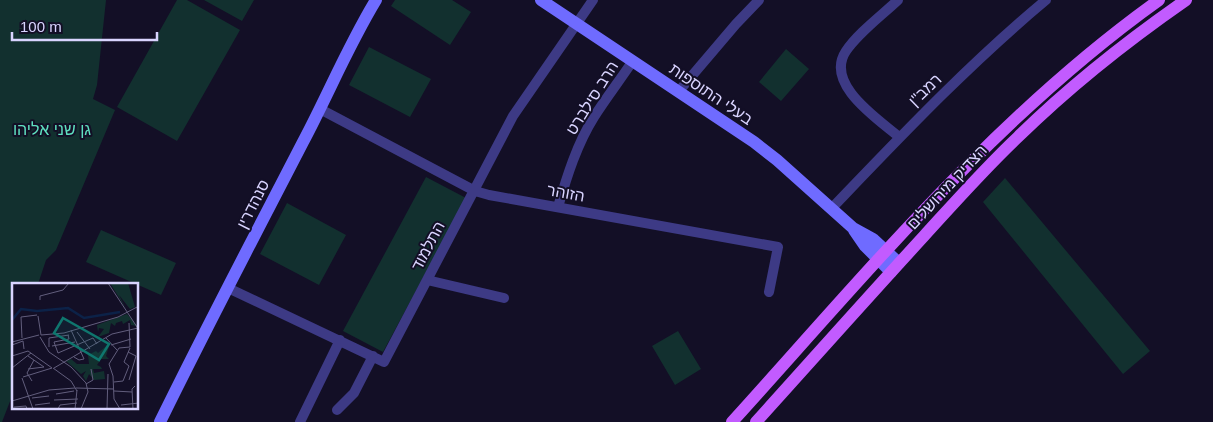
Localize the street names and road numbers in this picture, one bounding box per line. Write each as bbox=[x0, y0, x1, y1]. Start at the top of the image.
street label: הרב סילברט bbox=[563, 58, 621, 138]
street label: בעלי התוספות bbox=[666, 60, 756, 128]
street label: רמב"ן bbox=[905, 71, 945, 109]
street label: הצדיק מירושלים bbox=[904, 142, 990, 232]
street label: סנהדרין bbox=[233, 177, 273, 231]
street label: הזוהר bbox=[546, 181, 586, 205]
street label: התלמוד bbox=[408, 219, 448, 273]

